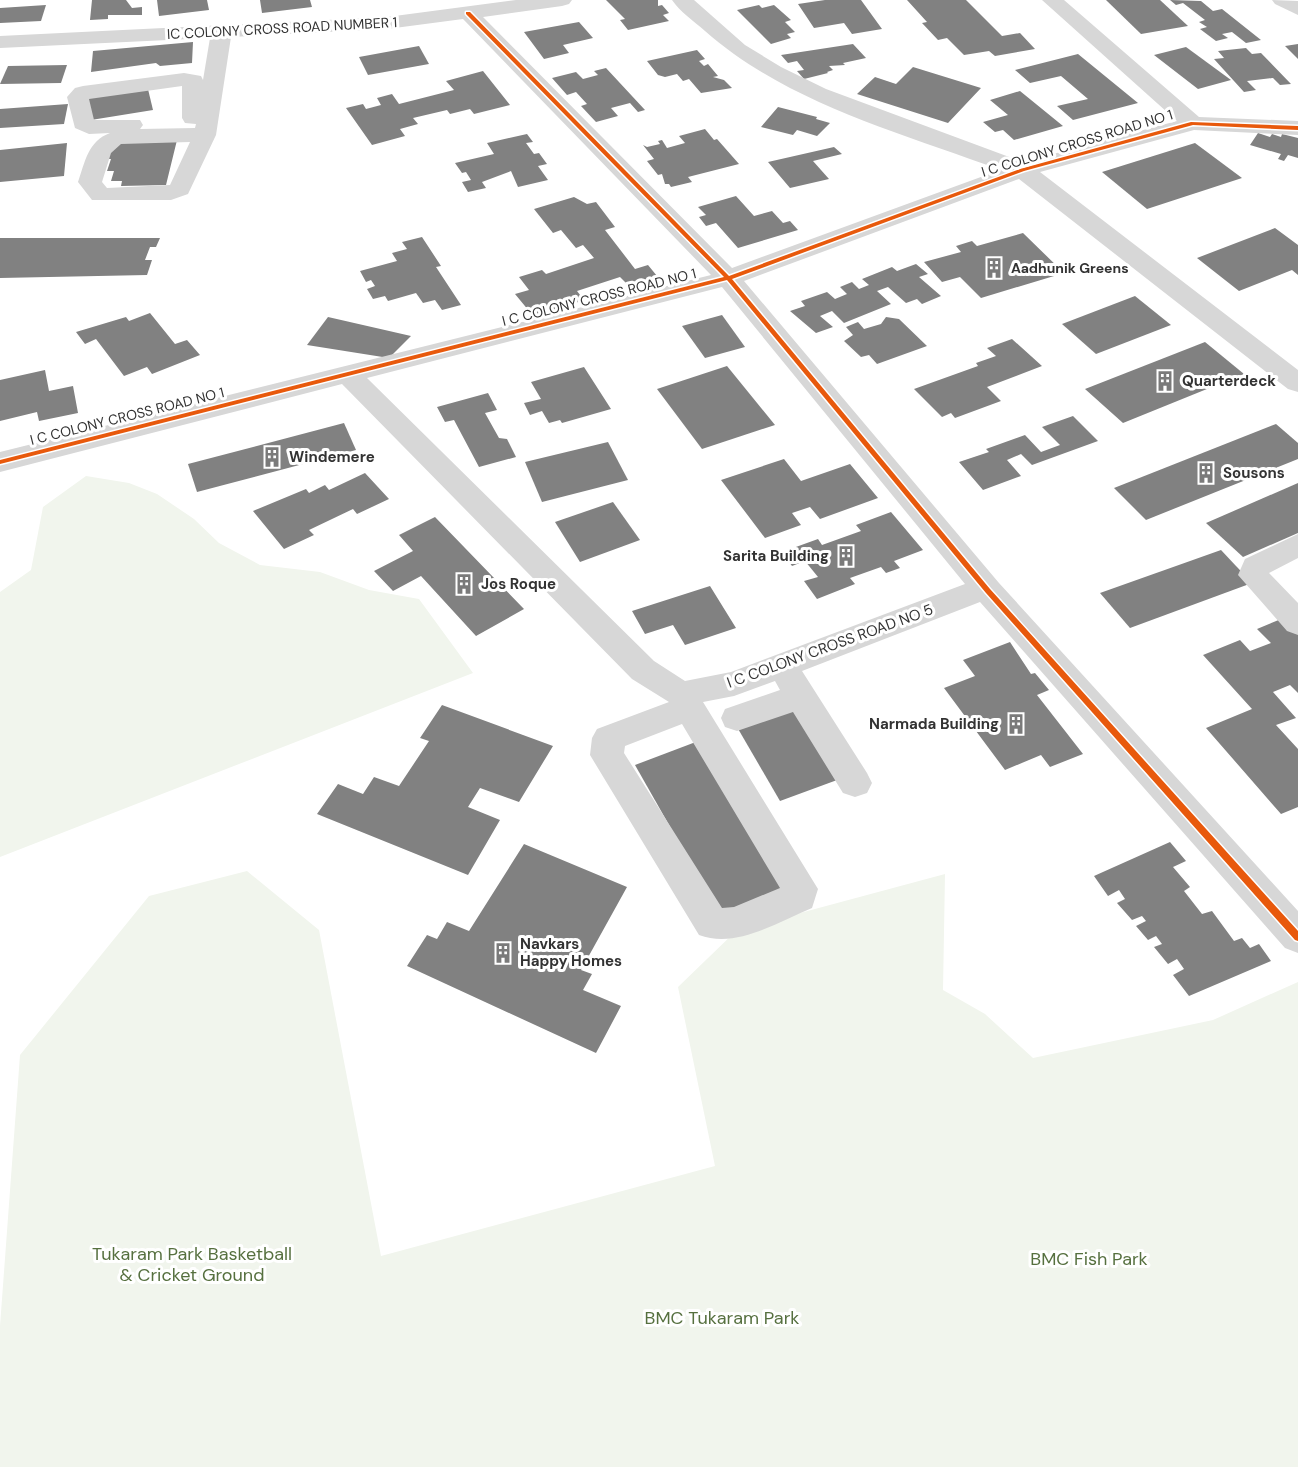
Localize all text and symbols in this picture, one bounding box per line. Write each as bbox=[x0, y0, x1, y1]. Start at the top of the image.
street label: IC COLONY CROSS ROAD NUMBER 1 bbox=[166, 13, 398, 43]
street label: I C COLONY CROSS ROAD NO 1 bbox=[979, 105, 1175, 181]
building icon: Aadhunik Greens bbox=[982, 256, 1006, 280]
place label: Aadhunik Greens bbox=[1011, 259, 1129, 277]
street label: I C COLONY CROSS ROAD NO 1 bbox=[500, 264, 698, 330]
building icon: Quarterdeck bbox=[1153, 369, 1177, 393]
place label: Quarterdeck bbox=[1182, 371, 1276, 391]
street label: I C COLONY CROSS ROAD NO 1 bbox=[28, 383, 226, 449]
building icon: Windemere bbox=[260, 445, 284, 469]
place label: Windemere bbox=[289, 447, 375, 467]
building icon: Sousons bbox=[1194, 461, 1218, 485]
place label: Sousons bbox=[1223, 463, 1285, 483]
building icon: Sarita Building bbox=[834, 544, 858, 568]
place label: Sarita Building bbox=[723, 546, 829, 566]
building icon: Jos Roque bbox=[452, 572, 476, 596]
place label: Jos Roque bbox=[481, 574, 556, 594]
street label: I C COLONY CROSS ROAD NO 5 bbox=[724, 599, 936, 693]
building icon: Narmada Building bbox=[1004, 712, 1028, 736]
place label: Narmada Building bbox=[869, 714, 999, 734]
place label: Navkars Happy Homes bbox=[520, 934, 622, 971]
building icon: Navkars Happy Homes bbox=[491, 941, 515, 965]
park label: Tukaram Park Basketball & Cricket Ground bbox=[92, 1242, 292, 1287]
park label: BMC Fish Park bbox=[1030, 1247, 1148, 1271]
park label: BMC Tukaram Park bbox=[645, 1306, 799, 1330]

